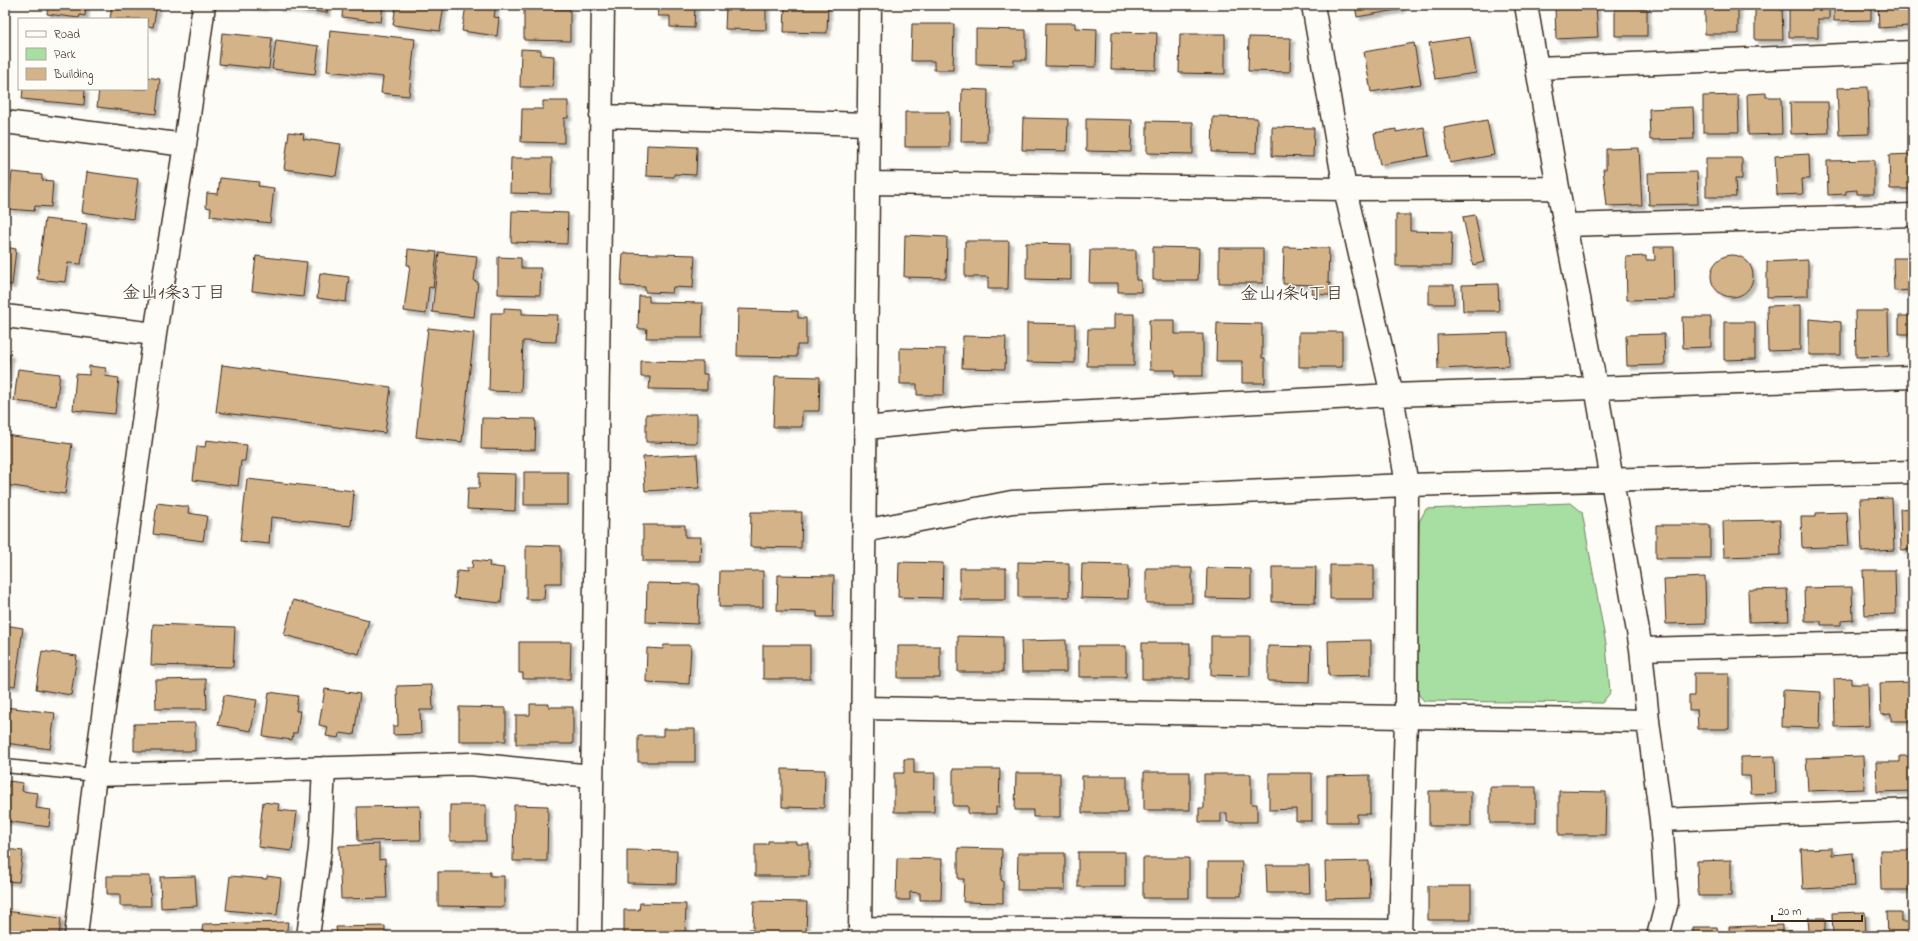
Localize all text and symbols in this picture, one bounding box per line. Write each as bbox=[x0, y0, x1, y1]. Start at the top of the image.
legend bbox=[18, 18, 148, 90]
text: Road bbox=[54, 26, 80, 44]
text: Park bbox=[54, 46, 76, 64]
text: Building bbox=[53, 66, 93, 85]
district label: 金山1条3丁目 bbox=[122, 281, 226, 307]
district label: 金山1条4丁目 bbox=[1240, 282, 1344, 308]
scale bar bbox=[1772, 897, 1862, 923]
text: 20 m bbox=[1778, 903, 1801, 921]

